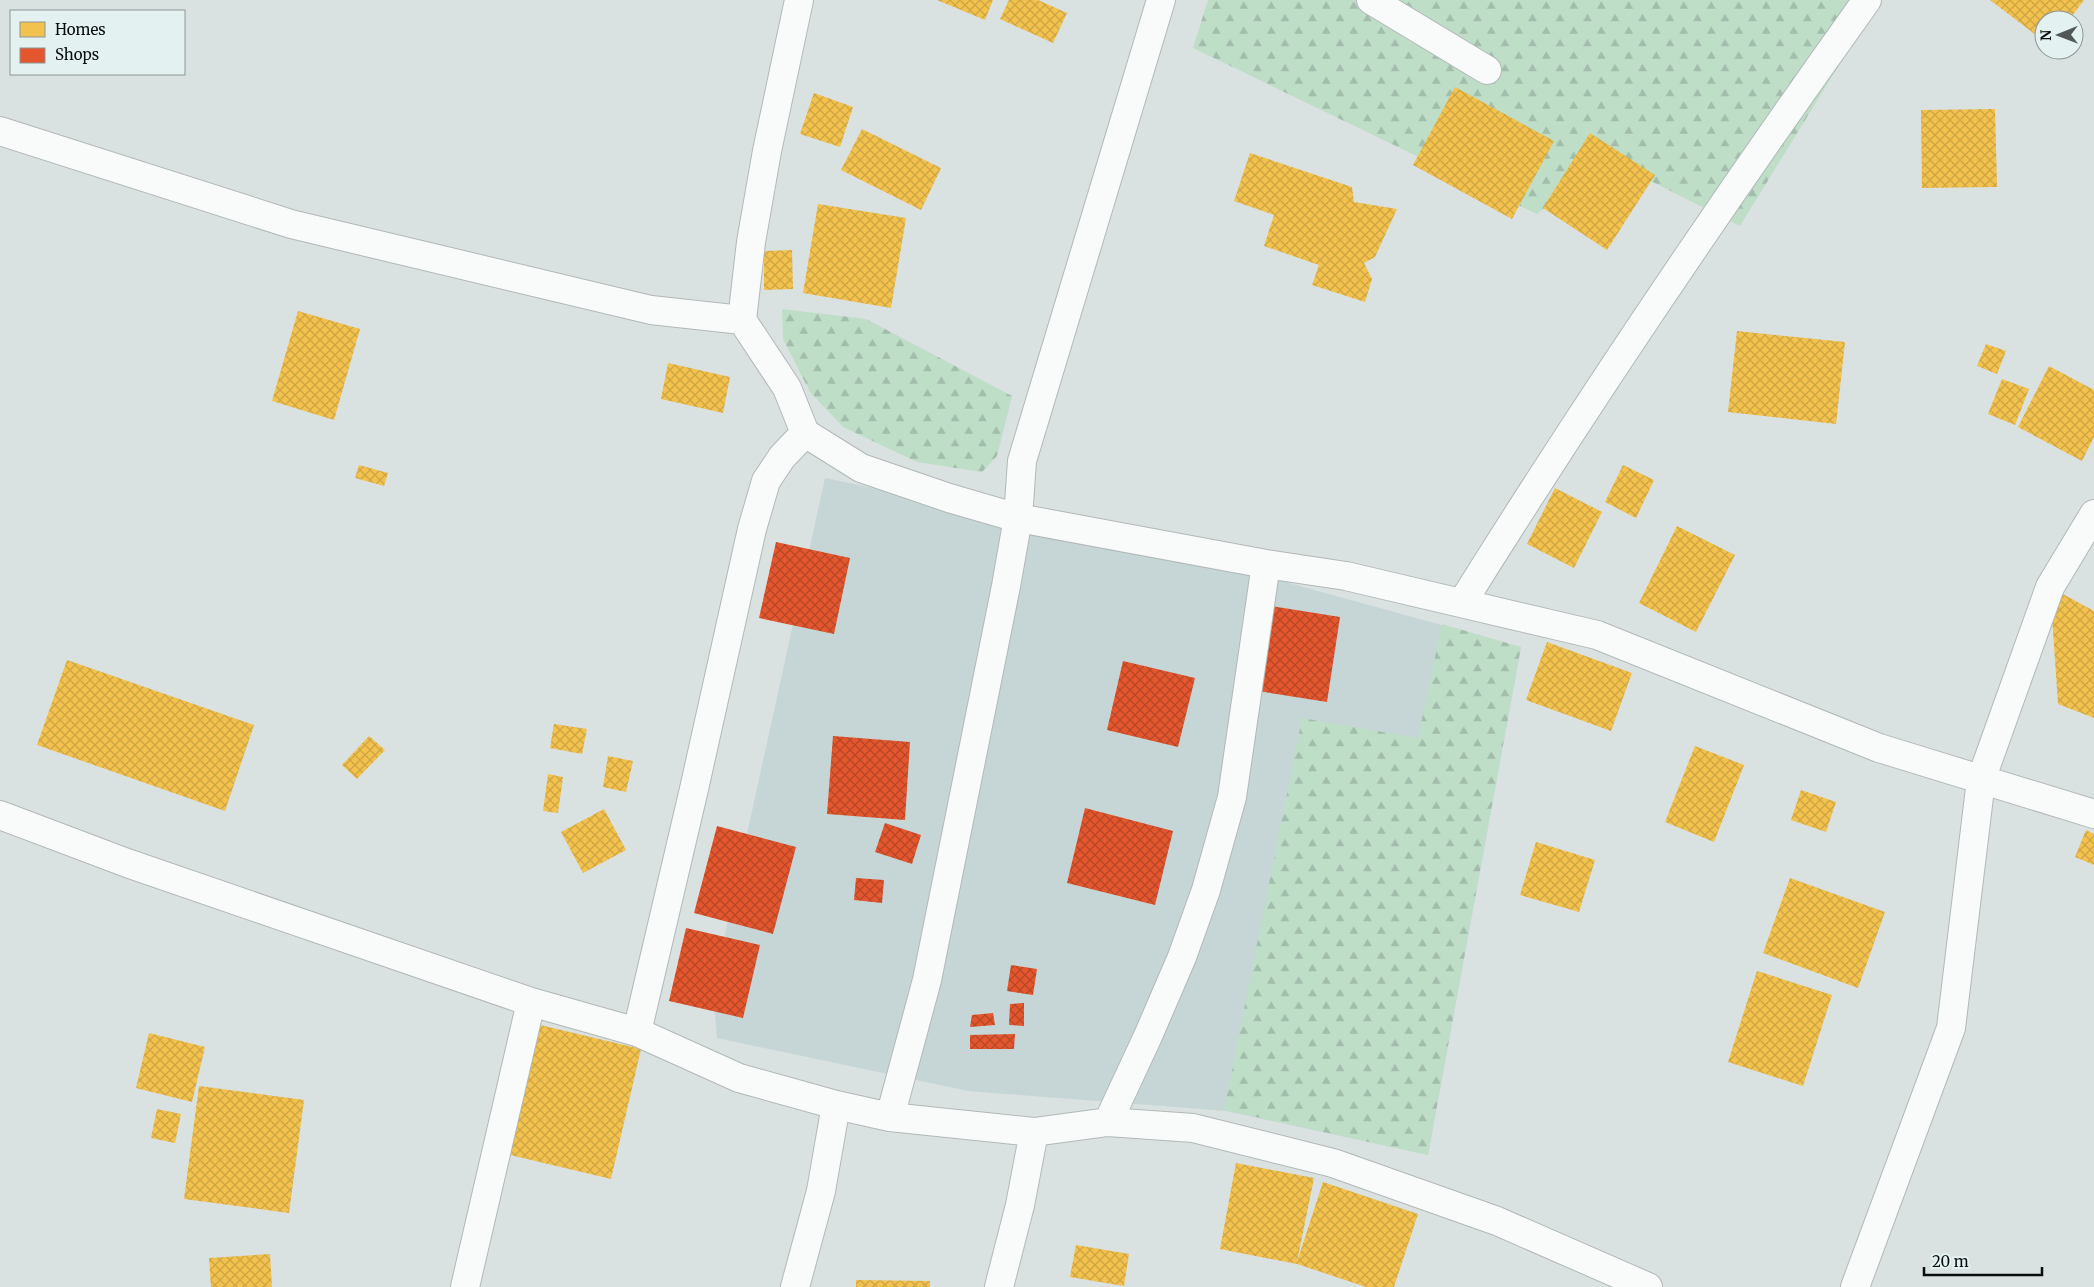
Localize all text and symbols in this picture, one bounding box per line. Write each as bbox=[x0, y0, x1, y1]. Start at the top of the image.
legend bbox=[10, 10, 185, 75]
north arrow bbox=[2034, 10, 2084, 60]
text: Homes bbox=[55, 20, 106, 39]
text: N bbox=[2037, 30, 2055, 41]
text: Shops bbox=[55, 45, 99, 64]
scale bar bbox=[1924, 1244, 2042, 1276]
text: 20 m bbox=[1932, 1252, 1969, 1271]

